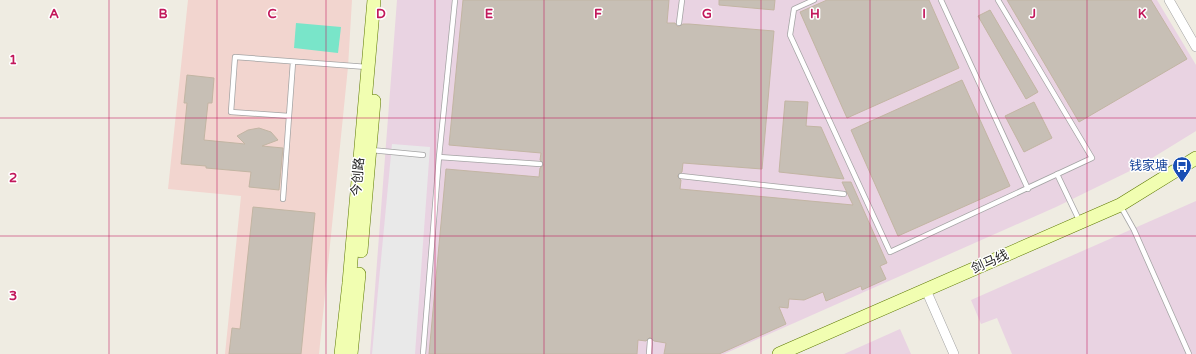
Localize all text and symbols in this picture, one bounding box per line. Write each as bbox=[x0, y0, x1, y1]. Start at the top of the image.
text: A bbox=[49, 6, 59, 22]
text: B bbox=[158, 6, 168, 22]
text: C bbox=[267, 6, 277, 22]
text: D bbox=[376, 6, 386, 22]
text: E bbox=[485, 6, 493, 22]
text: F bbox=[594, 6, 602, 22]
text: G bbox=[702, 6, 712, 22]
text: H bbox=[810, 6, 820, 22]
text: I bbox=[922, 6, 926, 22]
text: J bbox=[1029, 6, 1036, 22]
text: K bbox=[1138, 6, 1147, 22]
text: 1 bbox=[9, 52, 17, 68]
bus stop icon: 钱家塘 bbox=[1171, 155, 1193, 183]
street label: 今创路 bbox=[348, 157, 368, 197]
place label: 钱家塘 bbox=[1129, 158, 1168, 174]
text: 2 bbox=[9, 170, 17, 186]
street label: 剑马线 bbox=[969, 247, 1011, 277]
text: 3 bbox=[9, 288, 17, 304]

